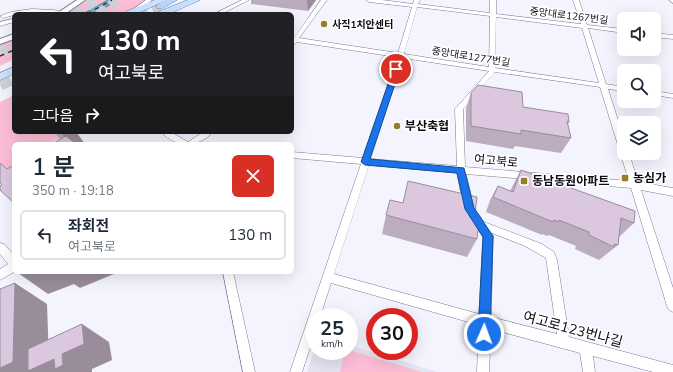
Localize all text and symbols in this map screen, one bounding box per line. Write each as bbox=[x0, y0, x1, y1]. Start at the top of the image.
street label: 중앙대로1267번길 bbox=[529, 4, 609, 28]
map controls bbox=[617, 12, 661, 160]
button: sound bbox=[617, 12, 661, 56]
place label: 사직1치안센터 bbox=[332, 18, 393, 32]
marker: 사직1치안센터 bbox=[319, 19, 329, 29]
text: 130 m bbox=[98, 22, 181, 60]
icon: left bbox=[32, 28, 84, 80]
street label: 중앙대로1277번길 bbox=[431, 44, 511, 70]
pin bbox=[379, 52, 413, 86]
icon: arrive bbox=[385, 58, 407, 80]
text: 여고북로 bbox=[98, 61, 164, 85]
button: search bbox=[617, 64, 661, 108]
icon: right bbox=[81, 104, 103, 126]
text: 그다음 bbox=[32, 106, 73, 126]
button: layers bbox=[617, 116, 661, 160]
place label: 부산축협 bbox=[405, 118, 449, 134]
marker: 부산축협 bbox=[392, 121, 402, 131]
text: 1 분 bbox=[32, 151, 75, 183]
street label: 여고북로 bbox=[473, 151, 519, 171]
button: close bbox=[232, 155, 274, 197]
place label: 농심가 bbox=[633, 170, 666, 186]
place label: 동남동원아파트 bbox=[532, 173, 609, 189]
marker: 농심가 bbox=[620, 173, 630, 183]
marker: 동남동원아파트 bbox=[519, 176, 529, 186]
text: 350 m · 19:18 bbox=[32, 182, 114, 200]
text: 좌회전 bbox=[68, 216, 109, 236]
icon: left bbox=[34, 224, 56, 246]
text: 130 m bbox=[228, 225, 272, 245]
text: 여고북로 bbox=[68, 238, 116, 256]
street label: 여고로123번나길 bbox=[521, 307, 625, 352]
speed limit sign: 30 bbox=[366, 308, 418, 360]
position arrow bbox=[463, 313, 505, 355]
text: 25 bbox=[320, 315, 344, 342]
text: km/h bbox=[321, 337, 343, 351]

